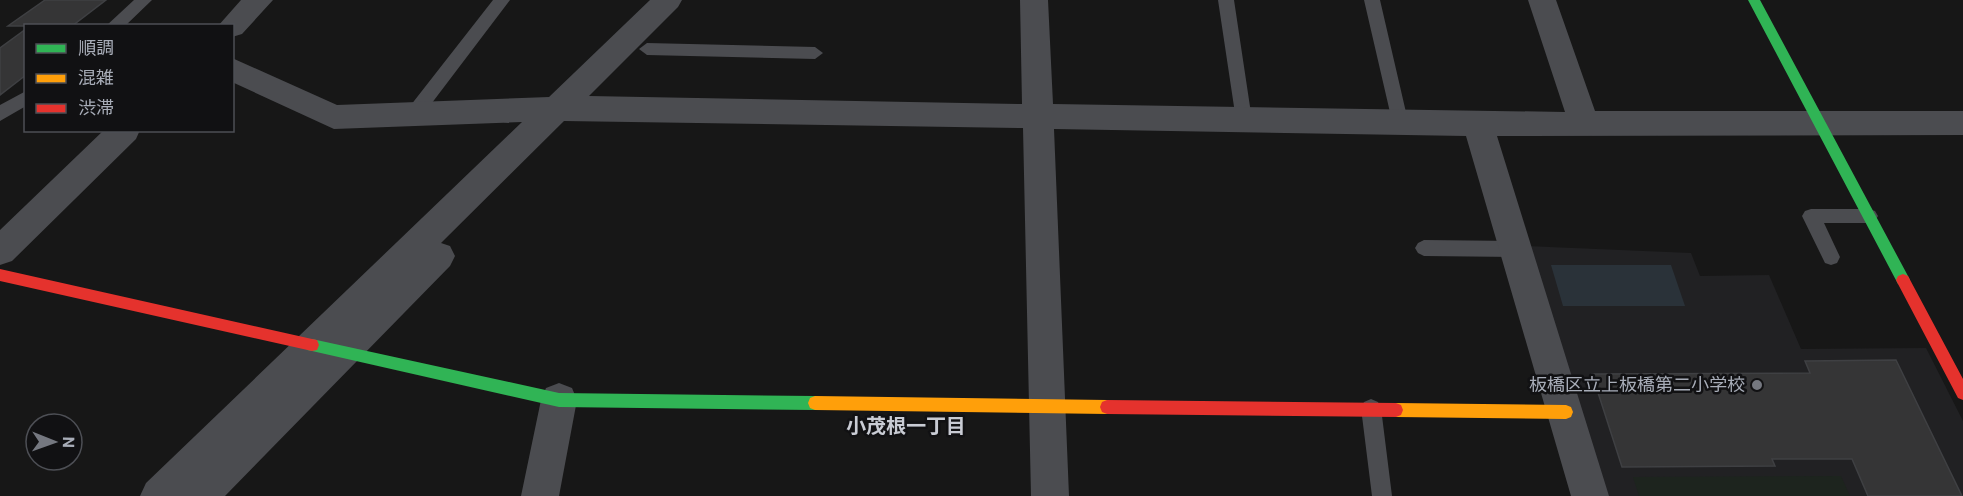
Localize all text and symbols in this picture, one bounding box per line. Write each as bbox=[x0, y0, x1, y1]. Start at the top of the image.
legend bbox=[24, 24, 234, 132]
text: 順調 bbox=[78, 37, 114, 58]
text: 混雑 bbox=[78, 67, 114, 88]
text: 渋滞 bbox=[78, 97, 114, 118]
place label: 板橋区立上板橋第二小学校 bbox=[1529, 374, 1745, 395]
marker: 板橋区立上板橋第二小学校 bbox=[1750, 378, 1764, 392]
north arrow bbox=[24, 412, 84, 472]
district label: 小茂根一丁目 bbox=[846, 414, 966, 438]
text: N bbox=[59, 436, 78, 448]

